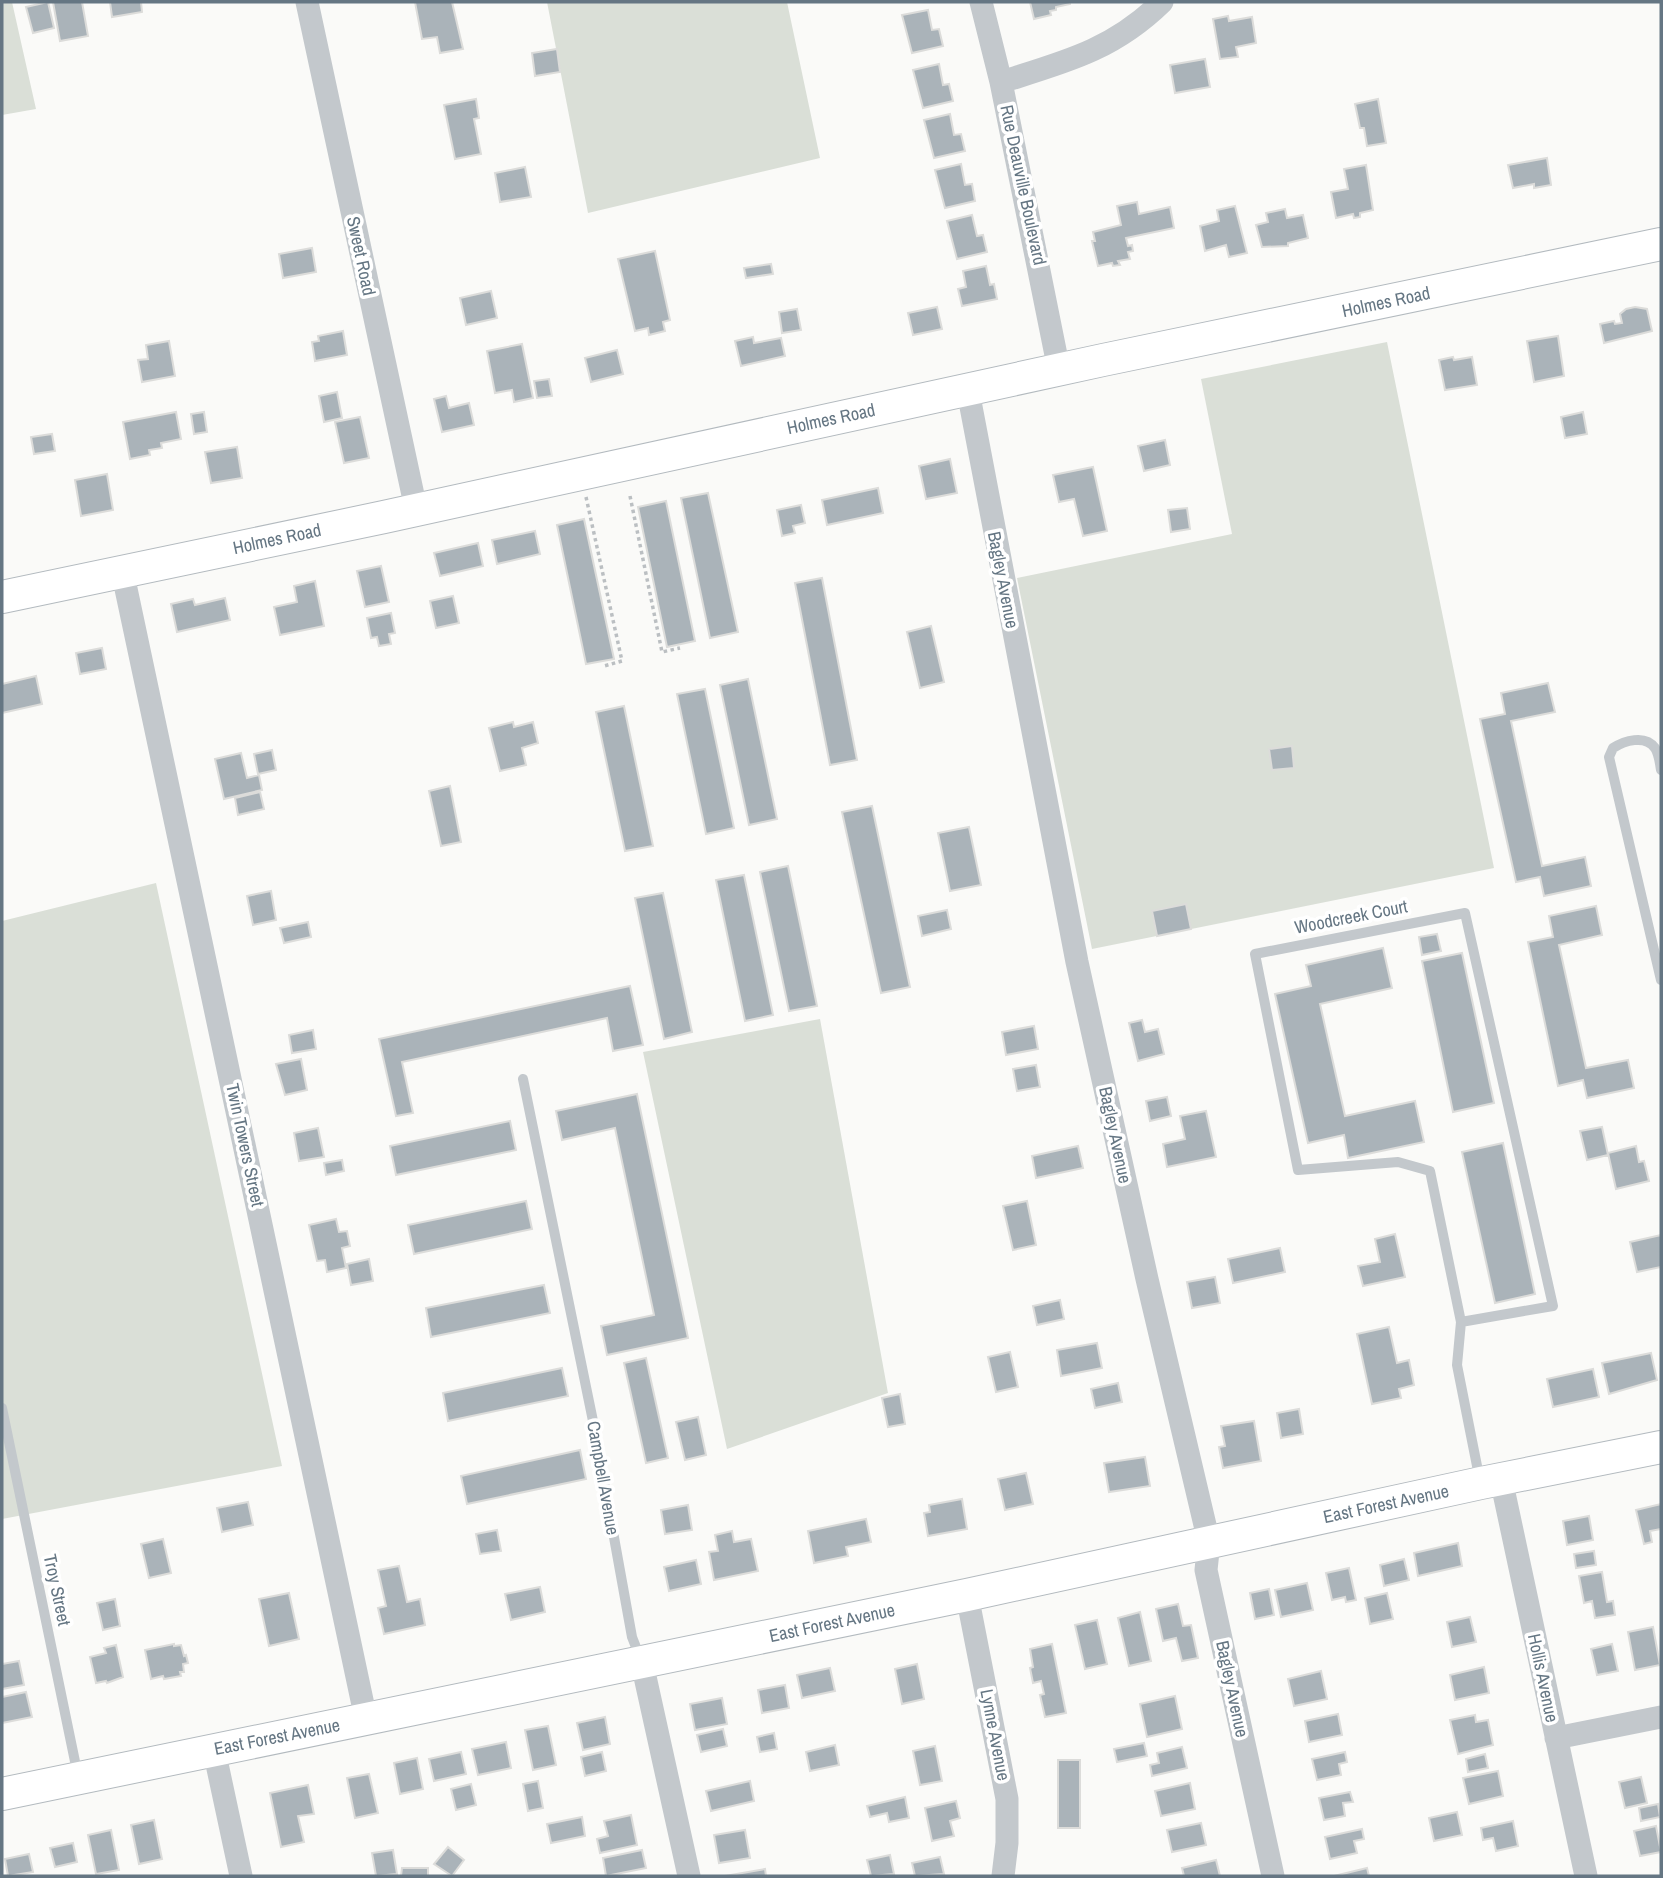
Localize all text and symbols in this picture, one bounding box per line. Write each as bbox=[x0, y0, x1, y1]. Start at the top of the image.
street label: Rue Deauville Boulevard bbox=[994, 102, 1053, 267]
street label: Sweet Road bbox=[341, 214, 382, 298]
street label: Holmes Road bbox=[1340, 280, 1432, 323]
street label: Holmes Road bbox=[785, 397, 877, 440]
street label: Holmes Road bbox=[231, 517, 323, 560]
street label: Bagley Avenue bbox=[982, 529, 1025, 631]
street label: Woodcreek Court bbox=[1292, 893, 1410, 940]
street label: Twin Towers Street bbox=[220, 1081, 271, 1209]
street label: Bagley Avenue bbox=[1093, 1084, 1138, 1186]
street label: Campbell Avenue bbox=[581, 1419, 626, 1537]
street label: East Forest Avenue bbox=[1321, 1478, 1451, 1529]
street label: Troy Street bbox=[38, 1552, 77, 1628]
street label: East Forest Avenue bbox=[767, 1597, 897, 1648]
street label: Hollis Avenue bbox=[1522, 1631, 1565, 1725]
street label: Bagley Avenue bbox=[1210, 1638, 1255, 1740]
street label: Lynne Avenue bbox=[974, 1687, 1017, 1783]
street label: East Forest Avenue bbox=[212, 1712, 342, 1761]

